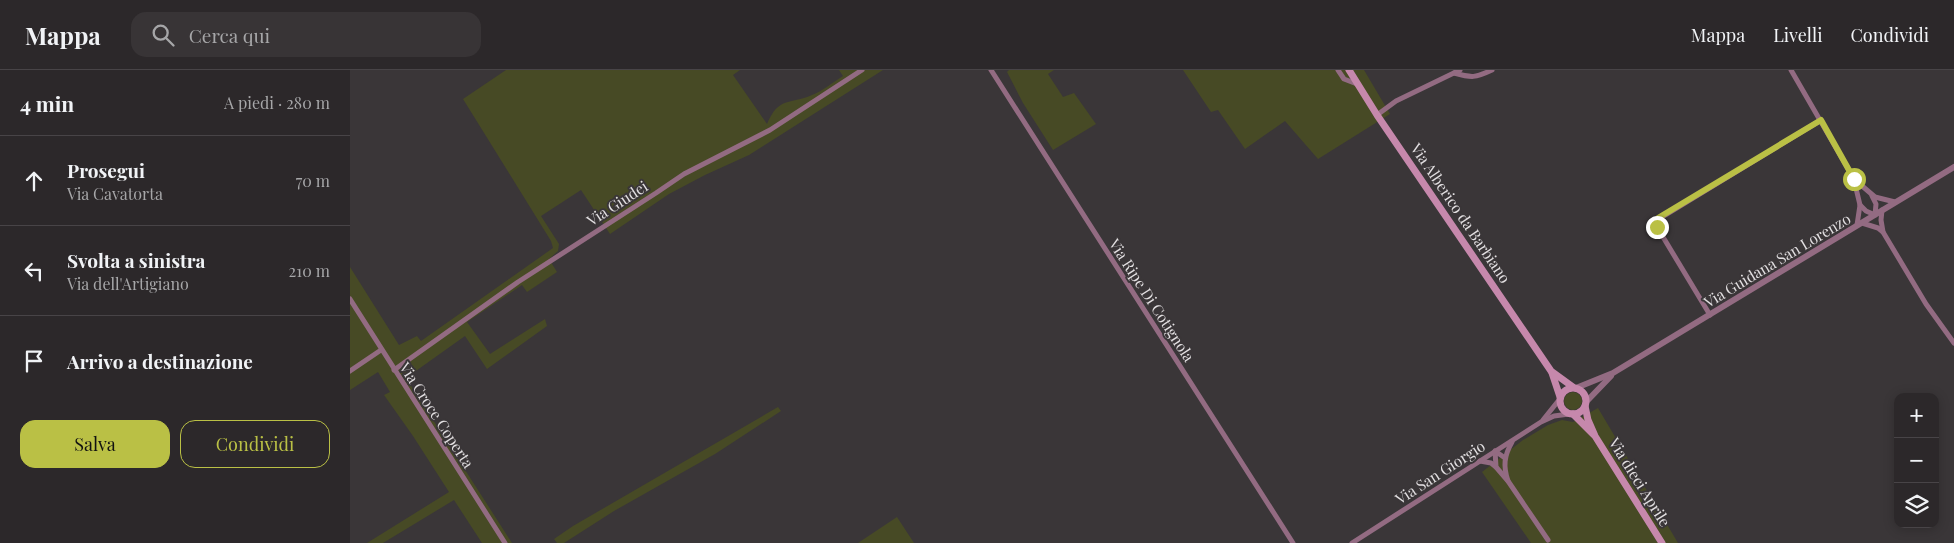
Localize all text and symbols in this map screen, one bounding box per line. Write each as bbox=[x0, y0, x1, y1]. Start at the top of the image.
search box bbox=[131, 12, 481, 57]
text: Mappa bbox=[25, 19, 101, 51]
icon: search bbox=[149, 21, 177, 49]
text: Cerca qui bbox=[189, 22, 270, 48]
text: Mappa bbox=[1691, 23, 1745, 47]
text: Livelli bbox=[1773, 23, 1822, 47]
text: Condividi bbox=[1850, 23, 1929, 47]
text: 4 min bbox=[20, 89, 74, 117]
text: A piedi · 280 m bbox=[224, 92, 330, 113]
street label: Via Alberico da Barbiano bbox=[1406, 138, 1515, 287]
text: Prosegui bbox=[67, 157, 145, 183]
icon: ahead bbox=[20, 167, 48, 195]
route start bbox=[1843, 168, 1866, 191]
text: 70 m bbox=[296, 170, 330, 191]
street label: Via Giudei bbox=[582, 176, 652, 231]
text: Via Cavatorta bbox=[67, 183, 163, 204]
street label: Via Guidana San Lorenzo bbox=[1699, 208, 1854, 312]
route end bbox=[1646, 216, 1669, 239]
street label: Via Ripe Di Cotignola bbox=[1104, 234, 1199, 366]
text: Svolta a sinistra bbox=[67, 247, 205, 273]
icon: left bbox=[20, 257, 48, 285]
text: 210 m bbox=[289, 260, 330, 281]
text: Via dell'Artigiano bbox=[67, 273, 189, 294]
icon: arrive bbox=[20, 347, 48, 375]
text: Arrivo a destinazione bbox=[67, 348, 253, 374]
street label: Via Croce Coperta bbox=[395, 357, 479, 472]
map controls bbox=[1894, 393, 1939, 528]
button: + bbox=[1894, 393, 1939, 438]
button: Salva bbox=[20, 420, 170, 468]
button: Condividi bbox=[180, 420, 330, 468]
street label: Via dieci Aprile bbox=[1604, 433, 1675, 530]
street label: Via San Giorgio bbox=[1390, 436, 1489, 509]
button: − bbox=[1894, 438, 1939, 483]
button: layers bbox=[1894, 483, 1939, 528]

